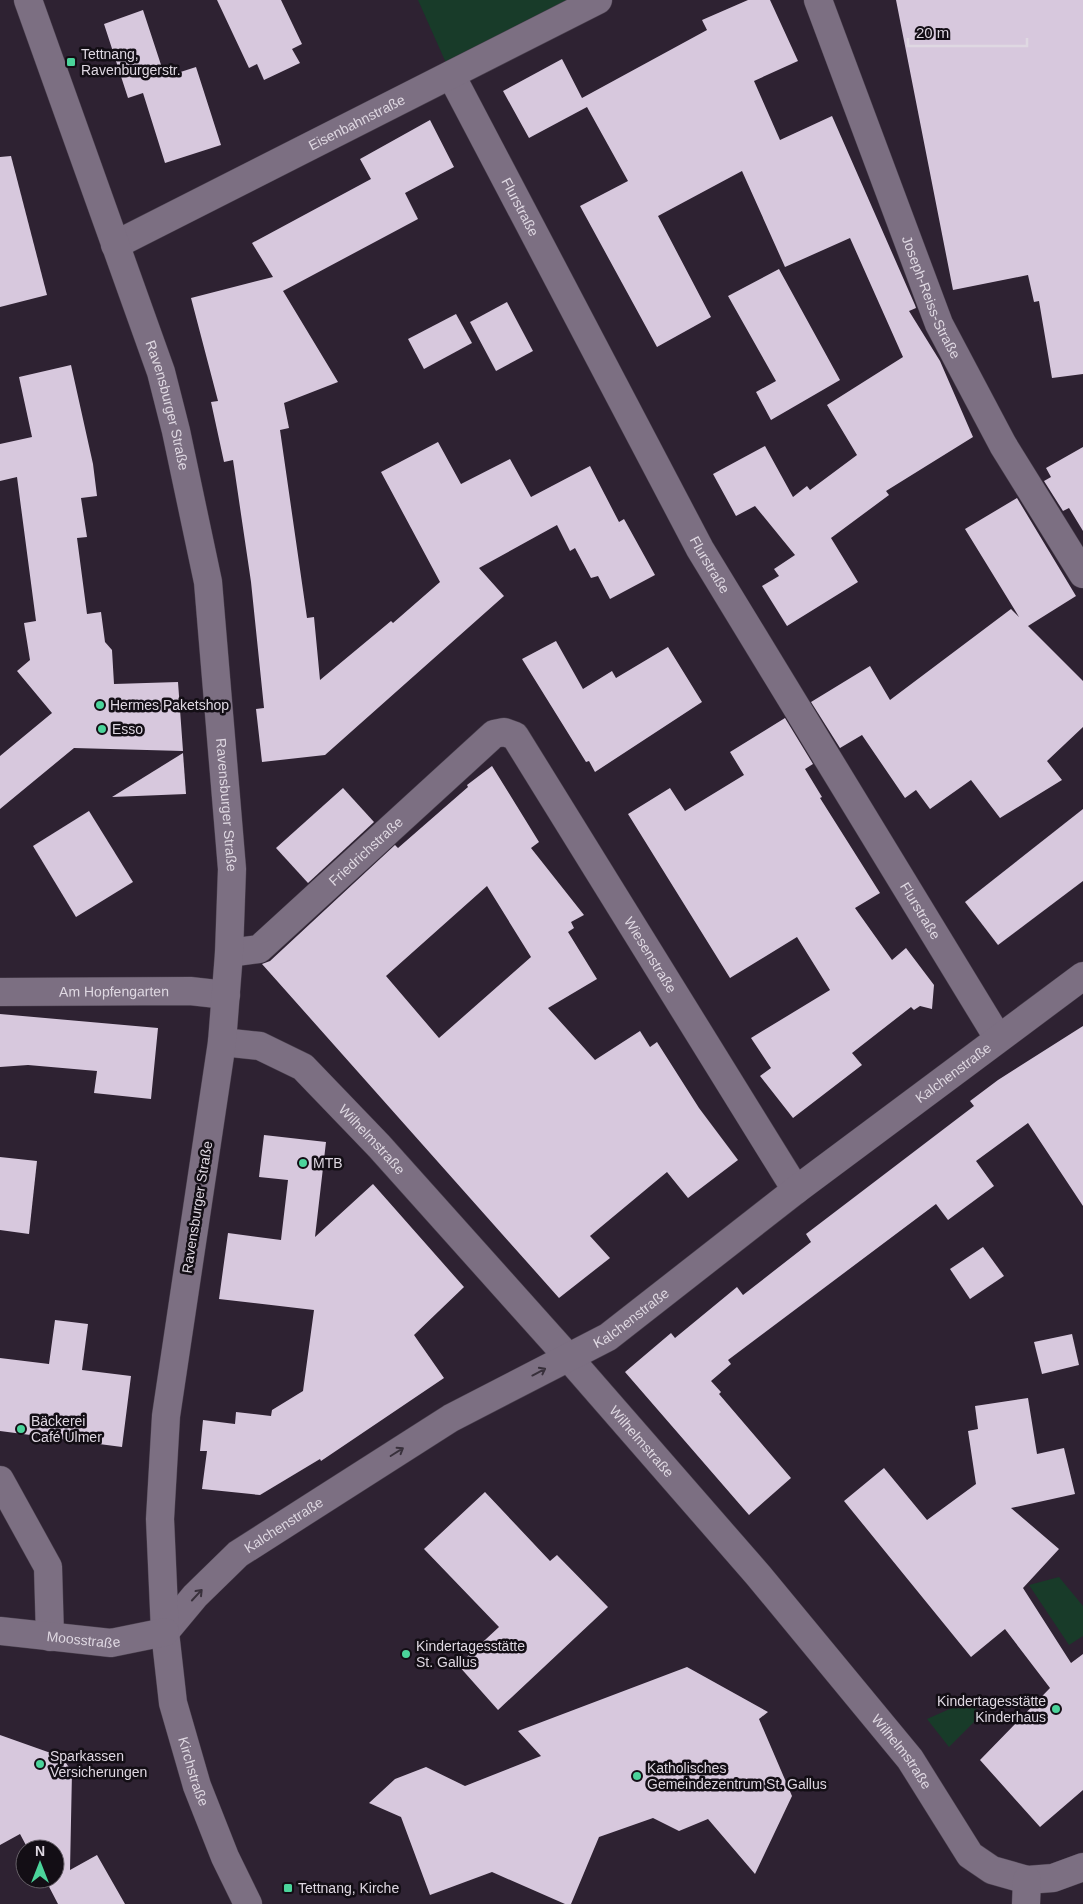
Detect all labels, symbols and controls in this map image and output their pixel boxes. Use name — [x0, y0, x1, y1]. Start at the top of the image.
scale bar — [908, 15, 1027, 47]
text: 20 m — [916, 24, 949, 41]
place label: Tettnang, Ravenburgerstr. — [81, 46, 181, 78]
marker: Tettnang, Ravenburgerstr. — [65, 56, 77, 68]
street label: Eisenbahnstraße — [306, 91, 408, 154]
street label: Flurstraße — [498, 175, 542, 239]
street label: Joseph-Reiss-Straße — [899, 233, 964, 361]
street label: Ravensburger Straße — [142, 338, 192, 472]
street label: Flurstraße — [687, 533, 733, 596]
place label: Hermes Paketshop — [110, 697, 229, 713]
marker: Hermes Paketshop — [94, 699, 106, 711]
place label: Esso — [112, 721, 143, 737]
marker: Esso — [96, 723, 108, 735]
street label: Ravensburger Straße — [213, 737, 240, 873]
street label: Friedrichstraße — [326, 813, 406, 889]
street label: Flurstraße — [897, 879, 944, 942]
street label: Wiesenstraße — [621, 914, 680, 996]
street label: Am Hopfengarten — [59, 983, 169, 1000]
street label: Kalchenstraße — [912, 1039, 994, 1106]
street label: Wilhelmstraße — [335, 1101, 409, 1178]
street label: Ravensburger Straße — [179, 1139, 215, 1274]
place label: MTB — [313, 1155, 343, 1171]
marker: MTB — [297, 1157, 309, 1169]
street label: Kalchenstraße — [591, 1284, 672, 1351]
one-way arrow — [531, 1367, 546, 1377]
street label: Wilhelmstraße — [606, 1402, 677, 1481]
place label: Bäckerei Café Ulmer — [31, 1413, 102, 1445]
marker: Bäckerei Café Ulmer — [15, 1423, 27, 1435]
one-way arrow — [390, 1447, 404, 1457]
street label: Kalchenstraße — [241, 1494, 326, 1556]
one-way arrow — [191, 1589, 203, 1602]
street label: Moosstraße — [46, 1628, 122, 1651]
place label: Kindertagesstätte St. Gallus — [416, 1638, 525, 1670]
marker: Kindertagesstätte St. Gallus — [400, 1648, 412, 1660]
place label: Kindertagesstätte Kinderhaus — [937, 1693, 1046, 1725]
marker: Kindertagesstätte Kinderhaus — [1050, 1703, 1062, 1715]
street label: Wilhelmstraße — [868, 1711, 935, 1792]
street label: Kirchstraße — [175, 1735, 212, 1809]
place label: Sparkassen Versicherungen — [50, 1748, 147, 1780]
marker: Sparkassen Versicherungen — [34, 1758, 46, 1770]
place label: Katholisches Gemeindezentrum St. Gallus — [647, 1760, 827, 1792]
marker: Katholisches Gemeindezentrum St. Gallus — [631, 1770, 643, 1782]
north arrow — [15, 1839, 65, 1889]
text: N — [35, 1843, 45, 1859]
place label: Tettnang, Kirche — [298, 1880, 399, 1896]
marker: Tettnang, Kirche — [282, 1882, 294, 1894]

